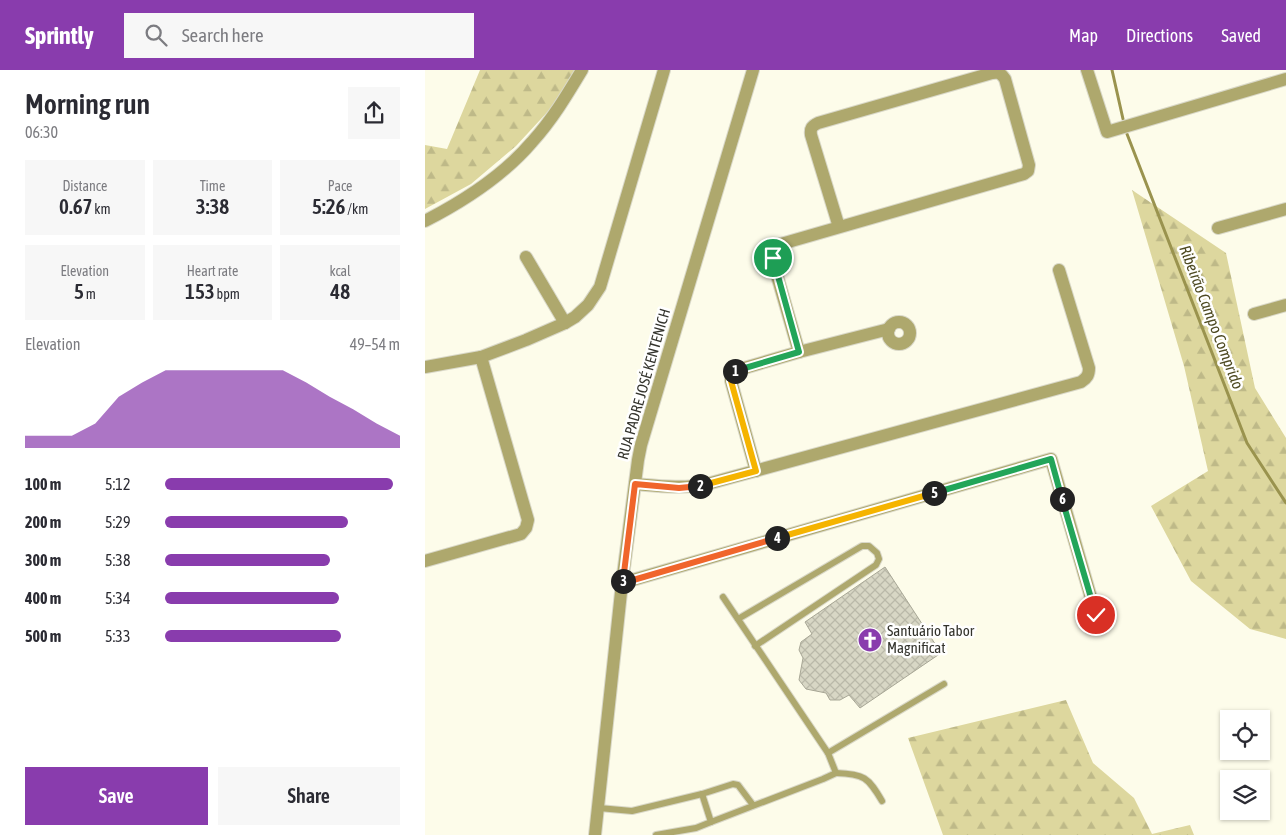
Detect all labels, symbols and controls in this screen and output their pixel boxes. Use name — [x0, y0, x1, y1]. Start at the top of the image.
search box — [124, 13, 474, 58]
icon: search — [142, 21, 170, 49]
text: Sprintly — [25, 22, 94, 49]
text: Search here — [182, 24, 264, 46]
text: Map — [1069, 25, 1098, 46]
text: Directions — [1126, 25, 1193, 46]
text: Saved — [1221, 25, 1261, 46]
button: share — [348, 87, 400, 139]
text: Morning run — [25, 88, 150, 120]
text: 06:30 — [25, 123, 58, 141]
text: Distance — [62, 178, 107, 194]
text: Time — [200, 178, 225, 194]
text: Pace — [328, 178, 352, 194]
text: 0.67 — [59, 194, 92, 218]
text: 3:38 — [196, 194, 229, 218]
text: 5:26 — [312, 194, 345, 218]
text: km — [92, 201, 111, 217]
text: /km — [345, 201, 368, 217]
pin — [752, 237, 794, 279]
water label: Ribeirão Campo Comprido — [1175, 243, 1248, 392]
icon: arrive — [759, 244, 787, 272]
text: Elevation — [61, 263, 109, 279]
text: Heart rate — [187, 263, 238, 279]
text: kcal — [330, 263, 351, 279]
text: 5 — [74, 279, 84, 303]
text: 153 — [185, 279, 215, 303]
text: 48 — [330, 279, 350, 303]
text: m — [84, 286, 96, 302]
text: bpm — [215, 286, 240, 302]
street label: RUA PADRE JOSÉ KENTENICH — [614, 306, 673, 461]
text: Elevation — [25, 335, 80, 353]
text: 49–54 m — [350, 335, 400, 353]
pin: 1 — [723, 358, 747, 384]
text: 1 — [732, 363, 739, 379]
pin: 2 — [687, 474, 713, 498]
text: 100 m — [25, 475, 61, 493]
text: 5:12 — [105, 475, 130, 493]
text: 2 — [697, 478, 704, 494]
pin: 5 — [921, 480, 947, 506]
text: 5 — [931, 485, 938, 501]
pin: 6 — [1049, 486, 1075, 512]
text: 6 — [1059, 491, 1066, 507]
text: 200 m — [25, 513, 61, 531]
text: 5:29 — [105, 513, 130, 531]
pin: 4 — [765, 526, 789, 550]
text: 4 — [774, 530, 781, 546]
text: 300 m — [25, 551, 61, 569]
text: 5:38 — [105, 551, 130, 569]
pin: 3 — [611, 568, 635, 594]
text: 3 — [620, 573, 627, 589]
text: 400 m — [25, 589, 61, 607]
text: 5:34 — [105, 589, 130, 607]
pin — [1075, 594, 1117, 636]
icon: check — [1082, 601, 1110, 629]
place label: Santuário Tabor Magnificat — [887, 622, 975, 656]
text: 500 m — [25, 627, 61, 645]
text: 5:33 — [105, 627, 130, 645]
church icon: Santuário Tabor Magnificat — [857, 627, 883, 653]
map controls — [1220, 710, 1270, 820]
button: locate — [1220, 710, 1270, 760]
button: Save — [25, 767, 208, 825]
button: Share — [218, 767, 400, 825]
button: layers — [1220, 770, 1270, 820]

